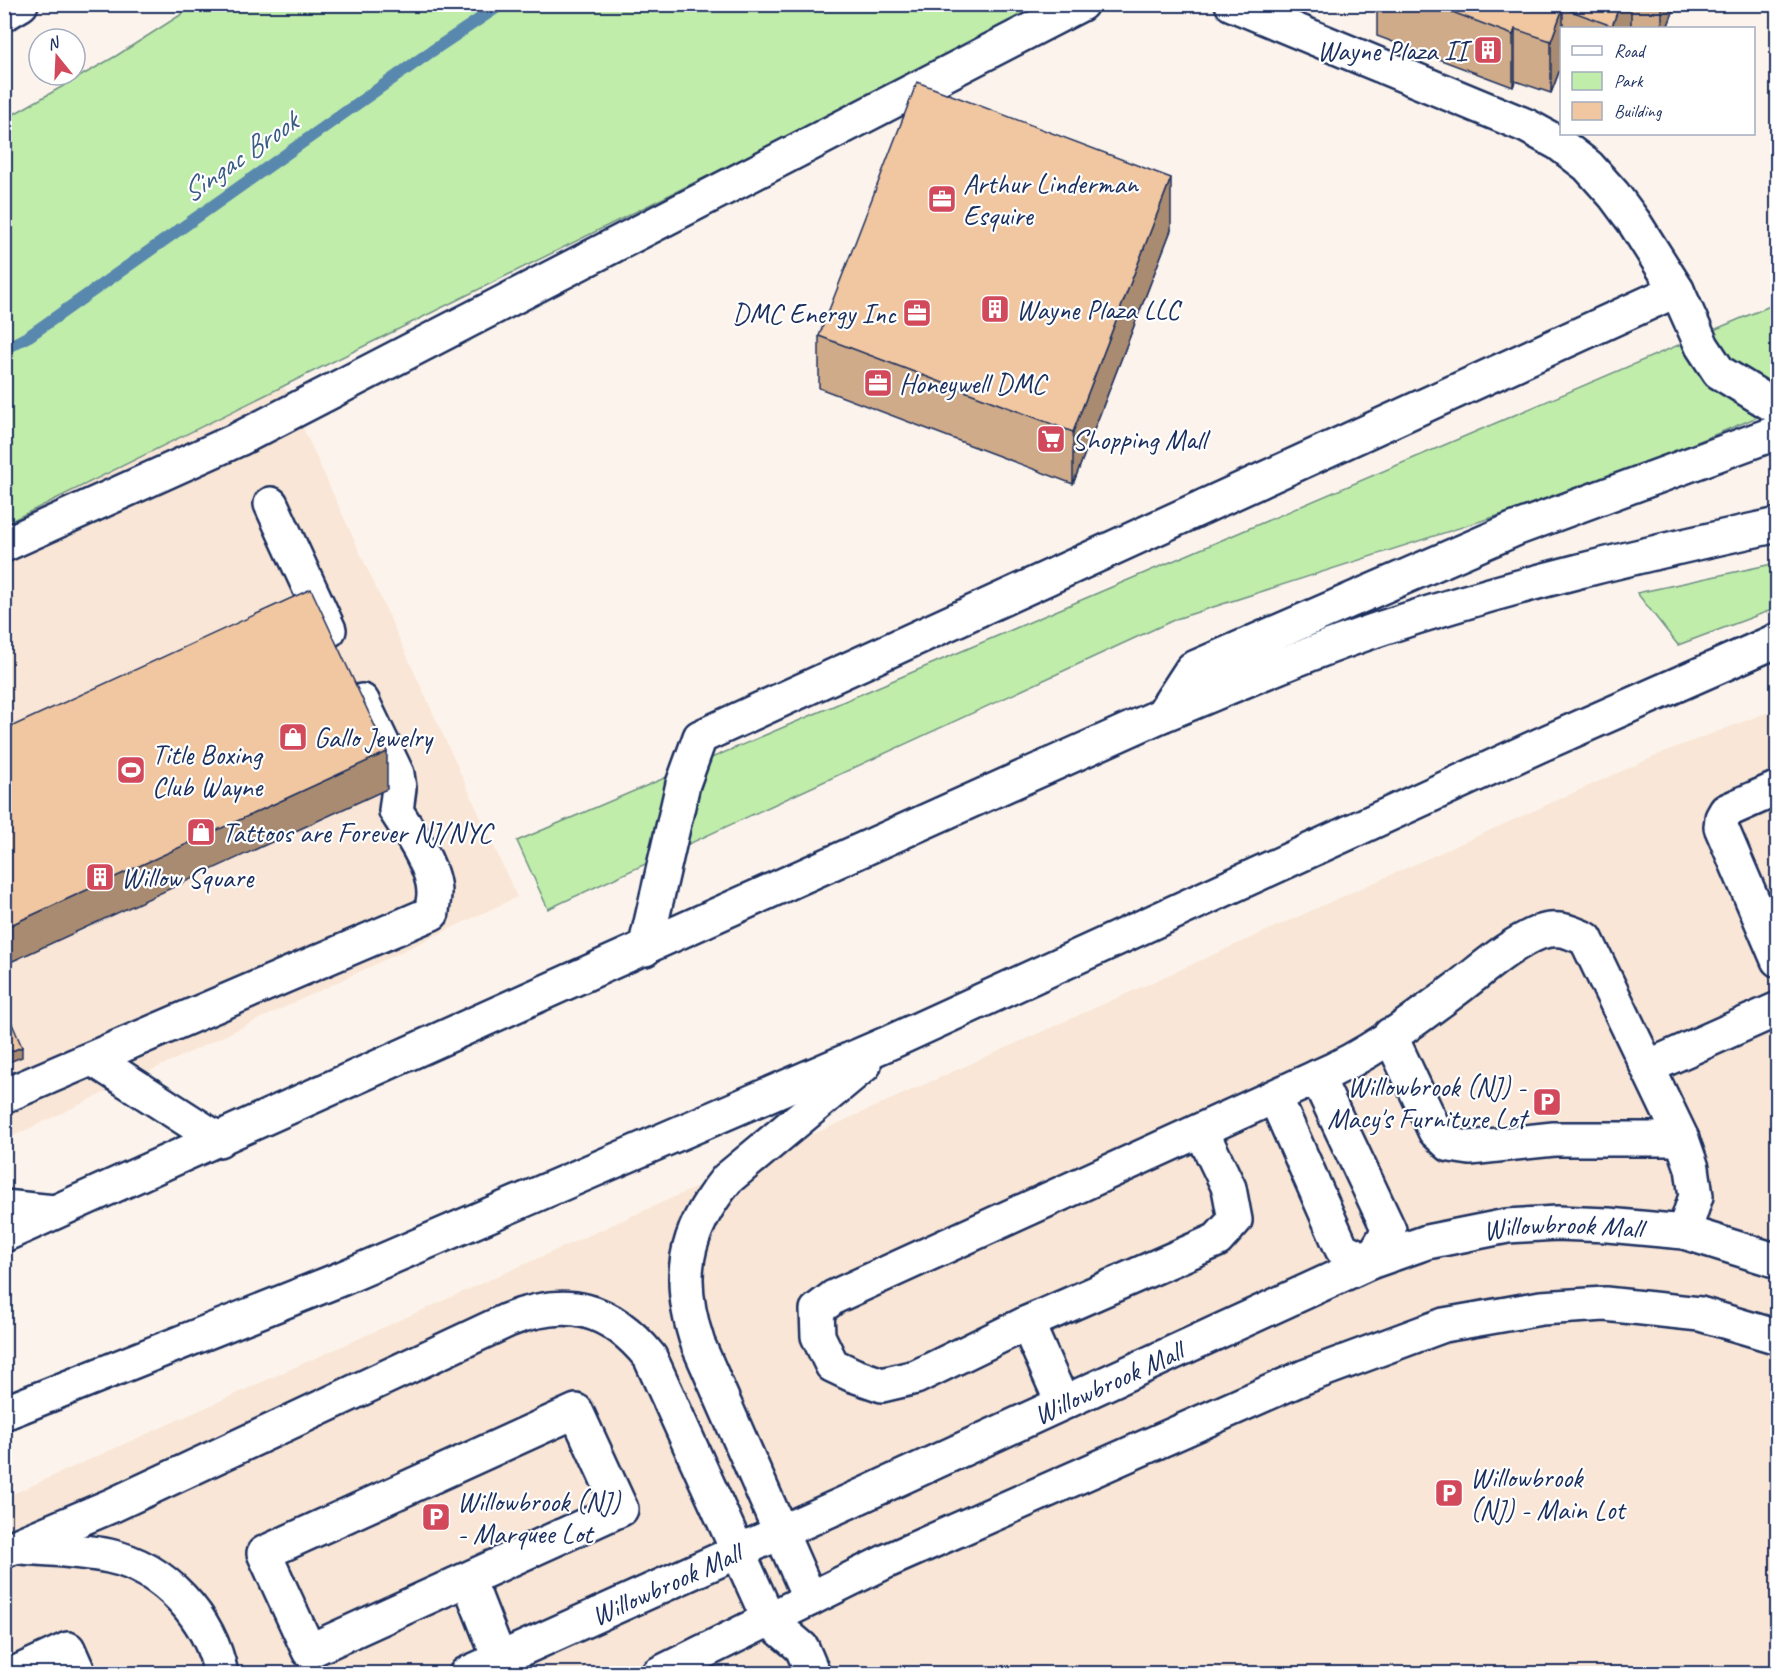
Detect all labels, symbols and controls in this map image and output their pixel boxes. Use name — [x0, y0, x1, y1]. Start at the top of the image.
north arrow — [27, 27, 87, 87]
legend — [1560, 27, 1755, 135]
text: N — [45, 32, 63, 55]
place label: Wayne Plaza II — [1317, 33, 1473, 68]
building icon: Wayne Plaza II — [1472, 34, 1504, 66]
text: Road — [1614, 40, 1647, 62]
text: Park — [1614, 70, 1644, 92]
water label: Singac Brook — [173, 100, 309, 211]
text: Building — [1614, 100, 1663, 122]
place label: Arthur Linderman Esquire — [963, 166, 1139, 233]
office icon: Arthur Linderman Esquire — [926, 183, 958, 215]
place label: Wayne Plaza LLC — [1016, 292, 1183, 327]
building icon: Wayne Plaza LLC — [979, 293, 1011, 325]
place label: DMC Energy Inc — [732, 296, 898, 331]
office icon: DMC Energy Inc — [901, 297, 933, 329]
place label: Honeywell DMC — [899, 366, 1049, 401]
office icon: Honeywell DMC — [862, 367, 894, 399]
place label: Shopping Mall — [1072, 422, 1211, 457]
supermarket icon: Shopping Mall — [1035, 423, 1067, 455]
place label: Gallo Jewelry — [314, 720, 434, 755]
shop icon: Gallo Jewelry — [277, 721, 309, 753]
place label: Title Boxing Club Wayne — [152, 737, 264, 804]
sports icon: Title Boxing Club Wayne — [115, 754, 147, 786]
place label: Tattoos are Forever NJ/NYC — [222, 815, 495, 850]
shop icon: Tattoos are Forever NJ/NYC — [185, 816, 217, 848]
place label: Willow Square — [121, 860, 255, 895]
building icon: Willow Square — [84, 861, 116, 893]
place label: Willowbrook (NJ) - Macy's Furniture Lot — [1327, 1069, 1530, 1136]
parking icon: Willowbrook (NJ) - Macy's Furniture Lot — [1531, 1086, 1563, 1118]
street label: Willowbrook Mall — [1480, 1205, 1649, 1248]
street label: Willowbrook Mall — [1028, 1331, 1193, 1432]
place label: Willowbrook (NJ) - Main Lot — [1470, 1460, 1627, 1527]
parking icon: Willowbrook (NJ) - Main Lot — [1433, 1477, 1465, 1509]
place label: Willowbrook (NJ) - Marquee Lot — [457, 1484, 622, 1551]
parking icon: Willowbrook (NJ) - Marquee Lot — [420, 1501, 452, 1533]
street label: Willowbrook Mall — [586, 1533, 751, 1633]

